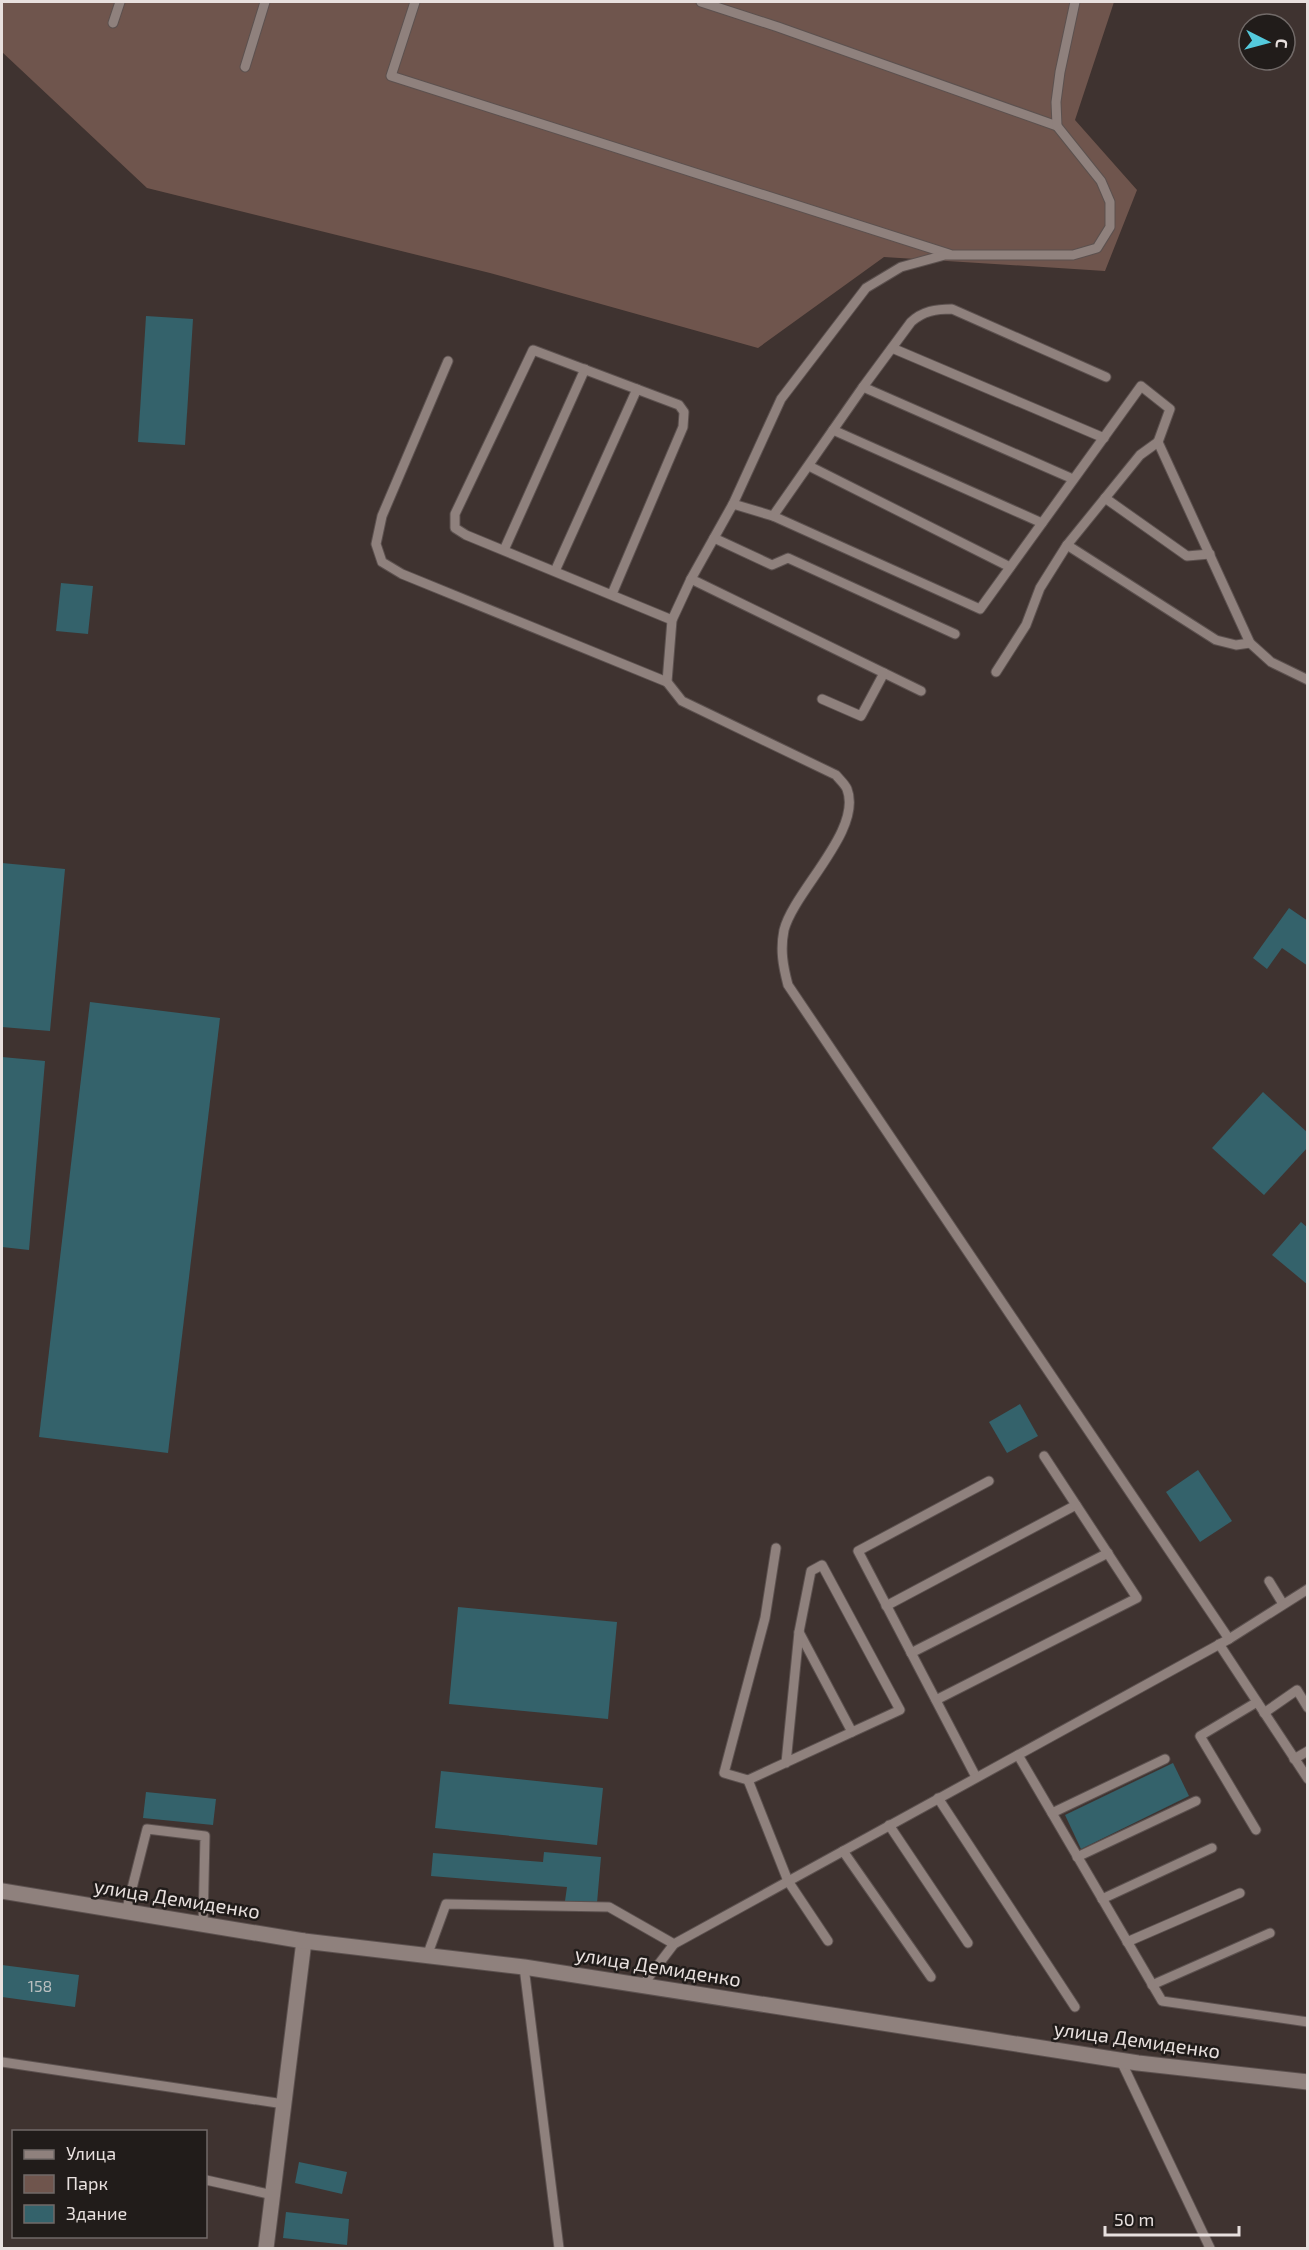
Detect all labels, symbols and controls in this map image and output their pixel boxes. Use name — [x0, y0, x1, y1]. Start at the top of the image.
north arrow — [1237, 12, 1297, 72]
text: С — [1272, 38, 1292, 49]
street label: улица Демиденко — [92, 1873, 262, 1924]
street label: улица Демиденко — [573, 1941, 743, 1992]
house number: 158 — [28, 1976, 52, 1995]
street label: улица Демиденко — [1052, 2015, 1222, 2064]
legend — [12, 2130, 207, 2238]
text: Улица — [66, 2142, 116, 2164]
text: Парк — [66, 2172, 108, 2194]
scale bar — [1105, 2199, 1238, 2237]
text: Здание — [66, 2202, 127, 2224]
text: 50 m — [1114, 2208, 1154, 2230]

